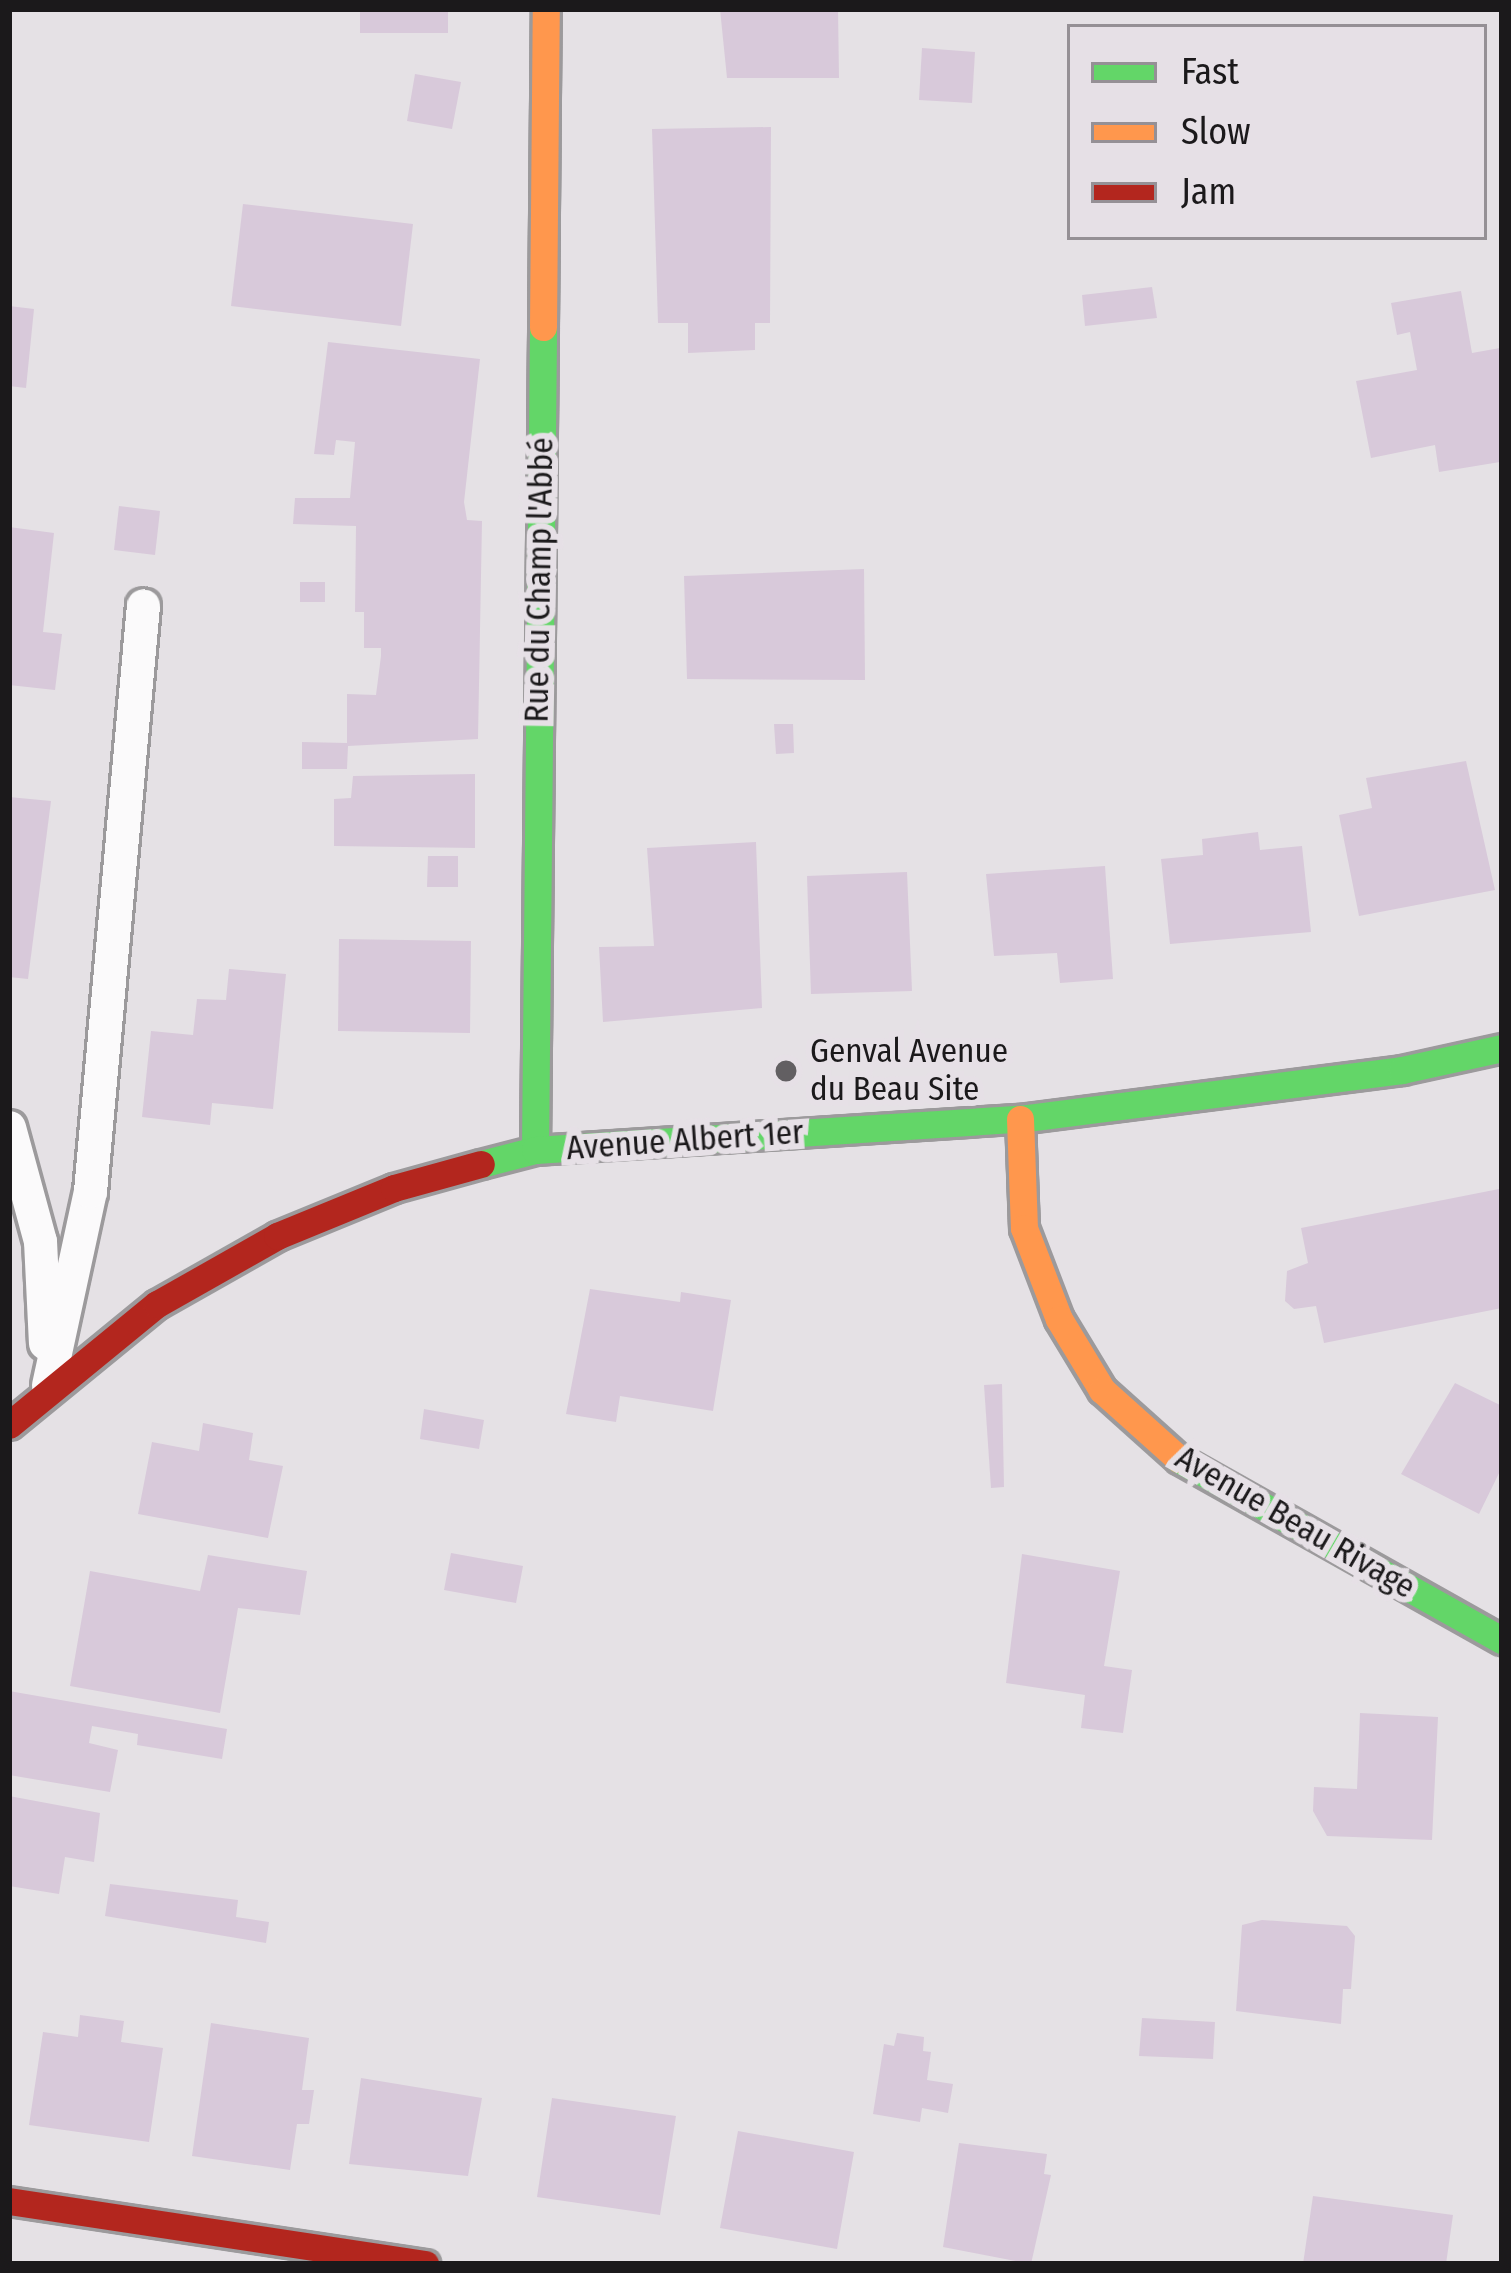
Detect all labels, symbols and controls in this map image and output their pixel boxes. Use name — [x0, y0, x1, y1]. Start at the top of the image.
legend — [1067, 24, 1487, 240]
text: Fast — [1181, 50, 1239, 94]
text: Slow — [1181, 110, 1251, 154]
text: Jam — [1181, 170, 1236, 214]
street label: Rue du Champ l'Abbé — [518, 437, 562, 723]
place label: Genval Avenue du Beau Site — [810, 1032, 1008, 1110]
marker: Genval Avenue du Beau Site — [773, 1058, 799, 1084]
street label: Avenue Albert 1er — [565, 1113, 805, 1169]
street label: Avenue Beau Rivage — [1168, 1438, 1422, 1608]

